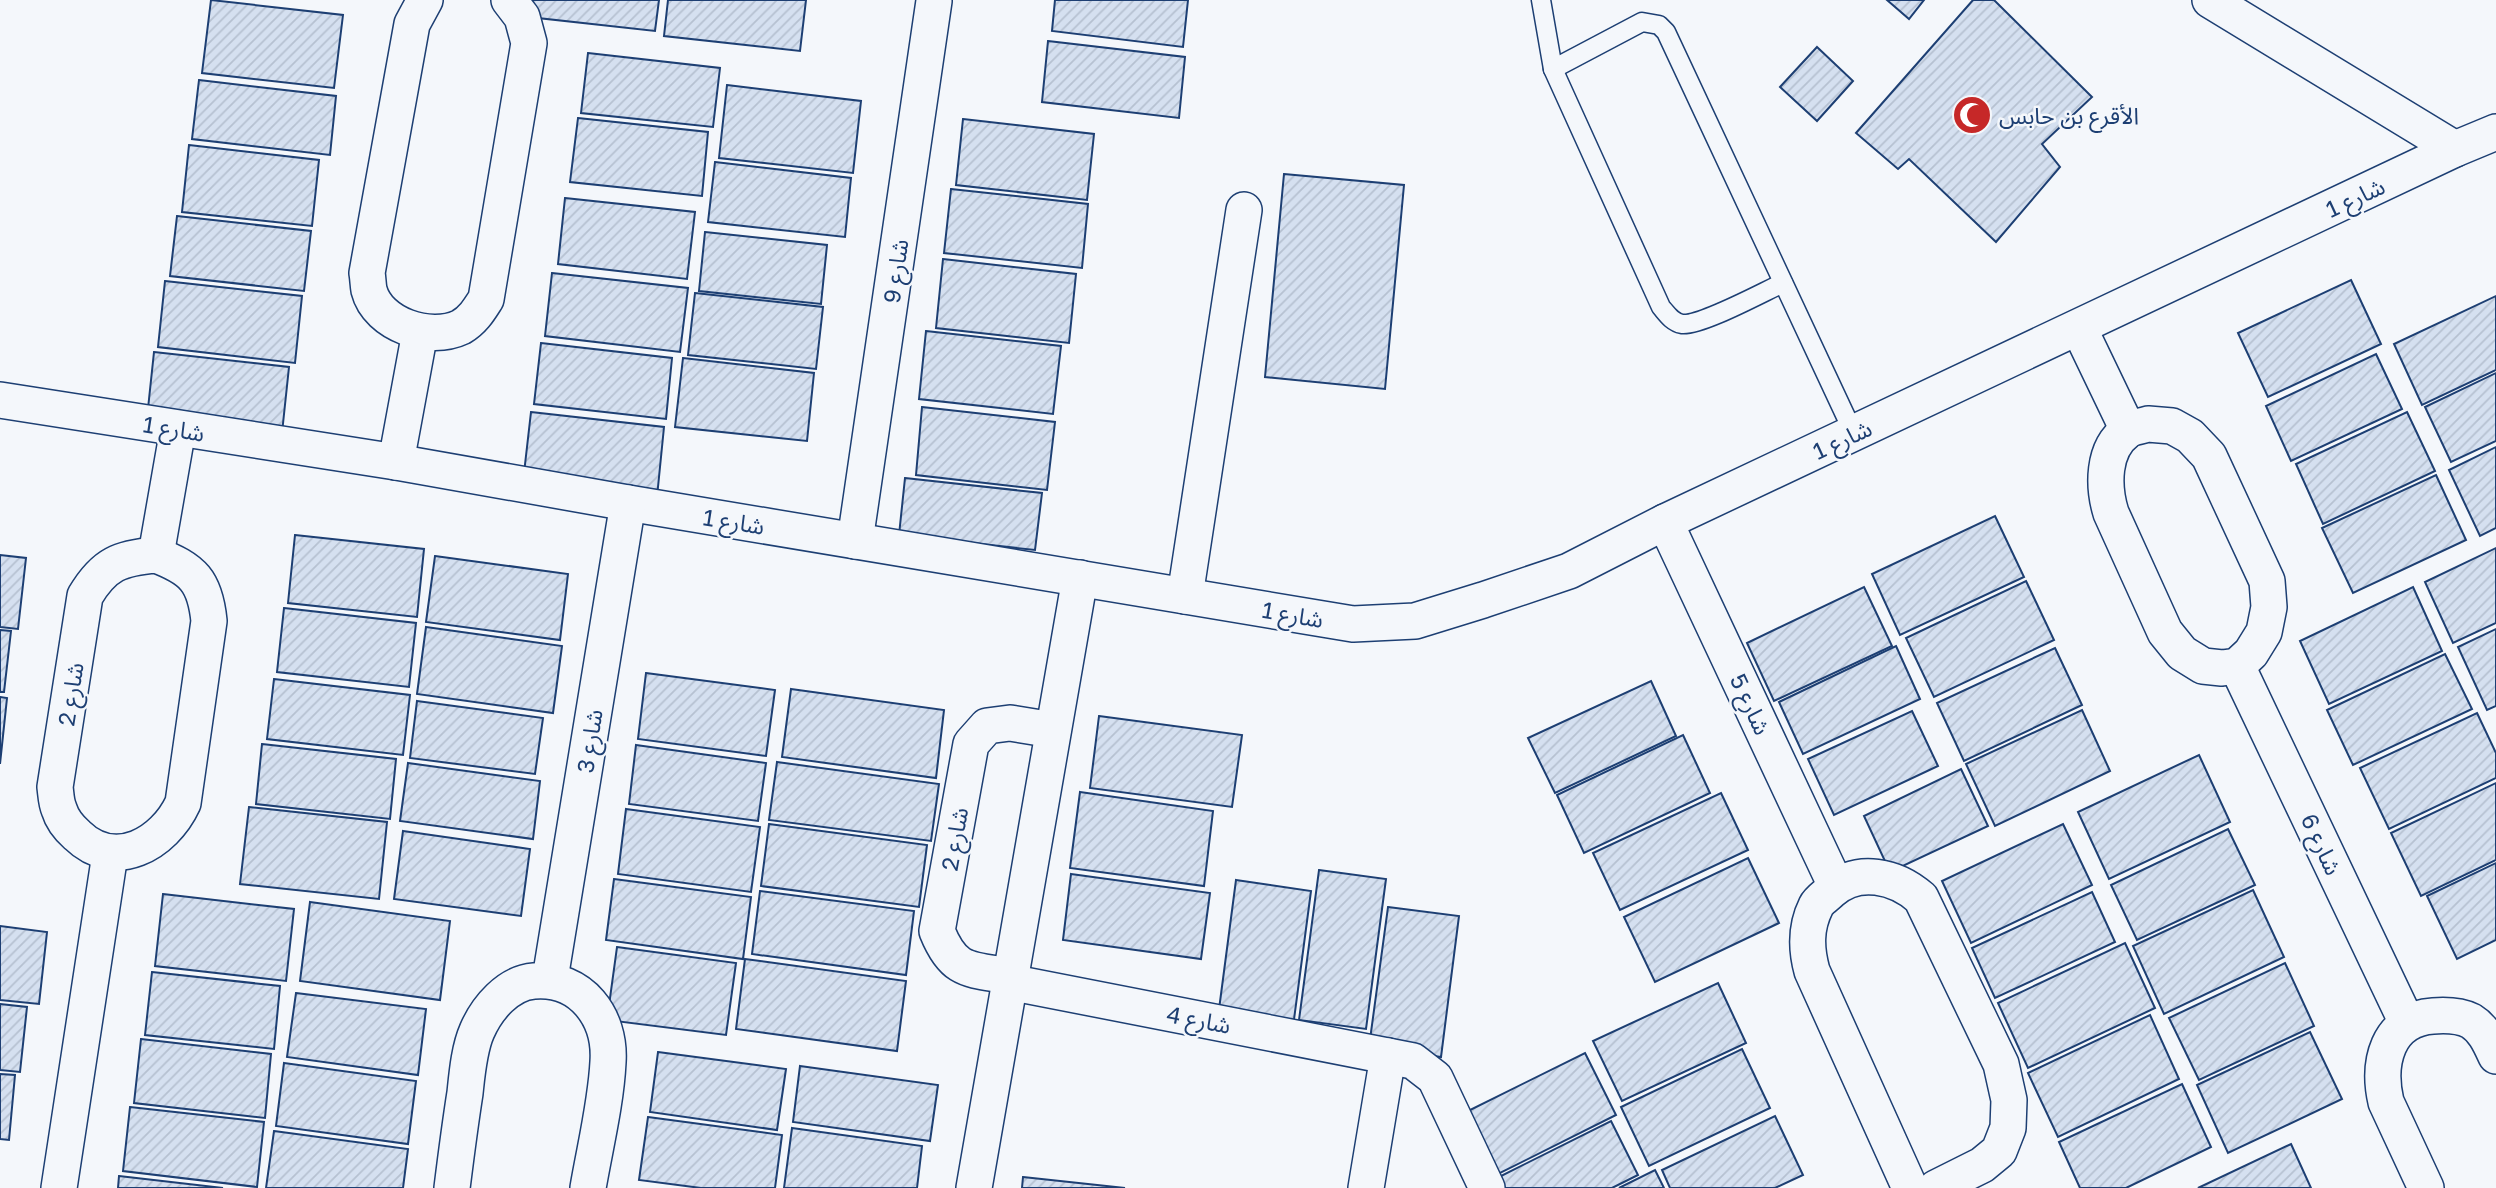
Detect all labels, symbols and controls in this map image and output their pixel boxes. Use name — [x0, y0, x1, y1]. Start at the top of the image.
mosque icon: الأقرع بن حابس — [1951, 94, 1993, 136]
place label: الأقرع بن حابس — [1999, 101, 2139, 133]
street label: شارع 1 — [2321, 171, 2391, 226]
street label: شارع 9 — [877, 237, 917, 305]
street label: شارع 1 — [141, 409, 207, 451]
street label: شارع 1 — [1808, 413, 1878, 468]
street label: شارع 1 — [701, 502, 767, 544]
street label: شارع 1 — [1259, 595, 1326, 637]
street label: شارع 2 — [51, 660, 93, 728]
street label: شارع 5 — [1721, 669, 1777, 741]
street label: شارع 3 — [570, 707, 612, 775]
street label: شارع 2 — [935, 805, 977, 874]
street label: شارع 6 — [2292, 809, 2348, 881]
street label: شارع 4 — [1164, 999, 1233, 1043]

